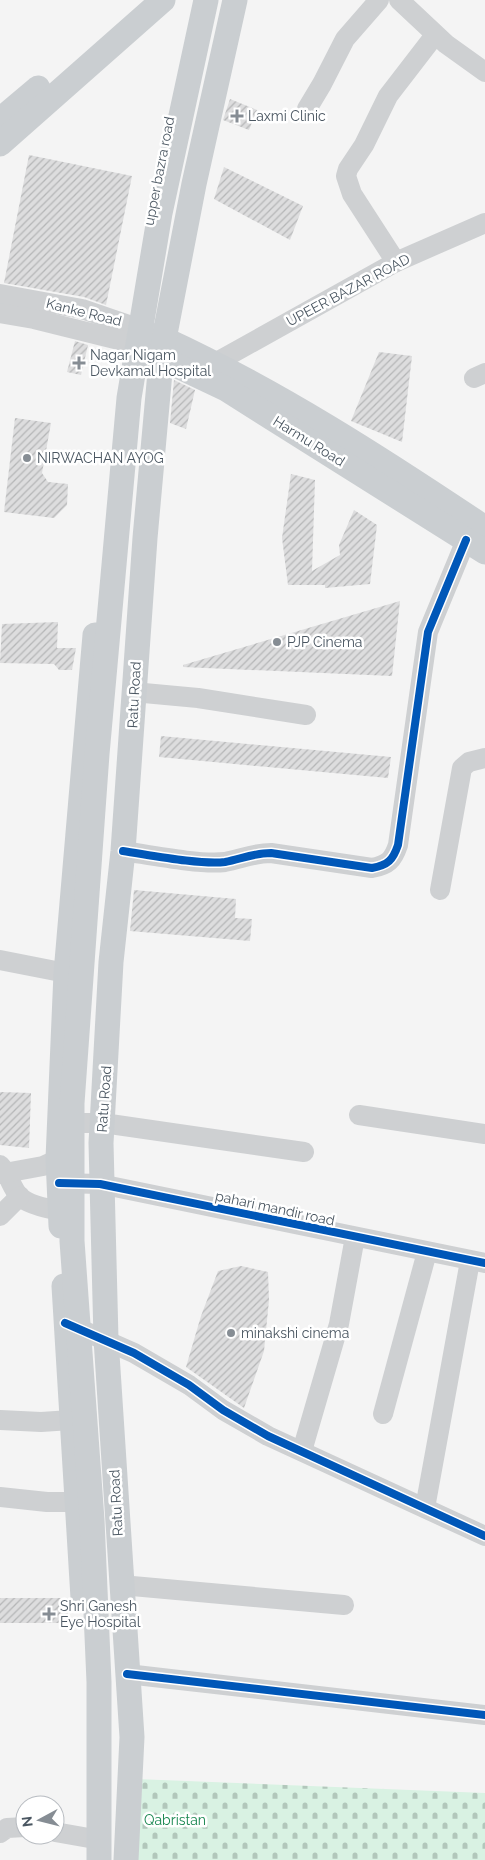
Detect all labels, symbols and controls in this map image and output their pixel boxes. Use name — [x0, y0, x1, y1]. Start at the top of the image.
place label: Laxmi Clinic — [248, 108, 326, 124]
marker: Laxmi Clinic — [230, 109, 244, 123]
street label: upper bazra road — [141, 115, 177, 227]
street label: UPEER BAZAR ROAD — [284, 251, 412, 329]
street label: Kanke Road — [45, 295, 123, 329]
place label: Nagar Nigam Devkamal Hospital — [90, 347, 211, 379]
marker: Nagar Nigam Devkamal Hospital — [72, 356, 86, 370]
street label: Harmu Road — [270, 413, 348, 469]
place label: NIRWACHAN AYOG — [37, 450, 164, 466]
marker: NIRWACHAN AYOG — [21, 452, 33, 464]
place label: PJP Cinema — [287, 634, 362, 650]
marker: PJP Cinema — [271, 636, 283, 648]
street label: Ratu Road — [124, 661, 144, 729]
street label: Ratu Road — [94, 1065, 114, 1133]
street label: pahari mandir road — [214, 1188, 336, 1228]
place label: minakshi cinema — [241, 1325, 349, 1341]
marker: minakshi cinema — [225, 1327, 237, 1339]
street label: Ratu Road — [106, 1469, 126, 1537]
place label: Shri Ganesh Eye Hospital — [60, 1598, 141, 1630]
marker: Shri Ganesh Eye Hospital — [42, 1607, 56, 1621]
north arrow — [15, 1795, 65, 1845]
park label: Qabristan — [144, 1812, 206, 1828]
text: N — [19, 1815, 36, 1828]

